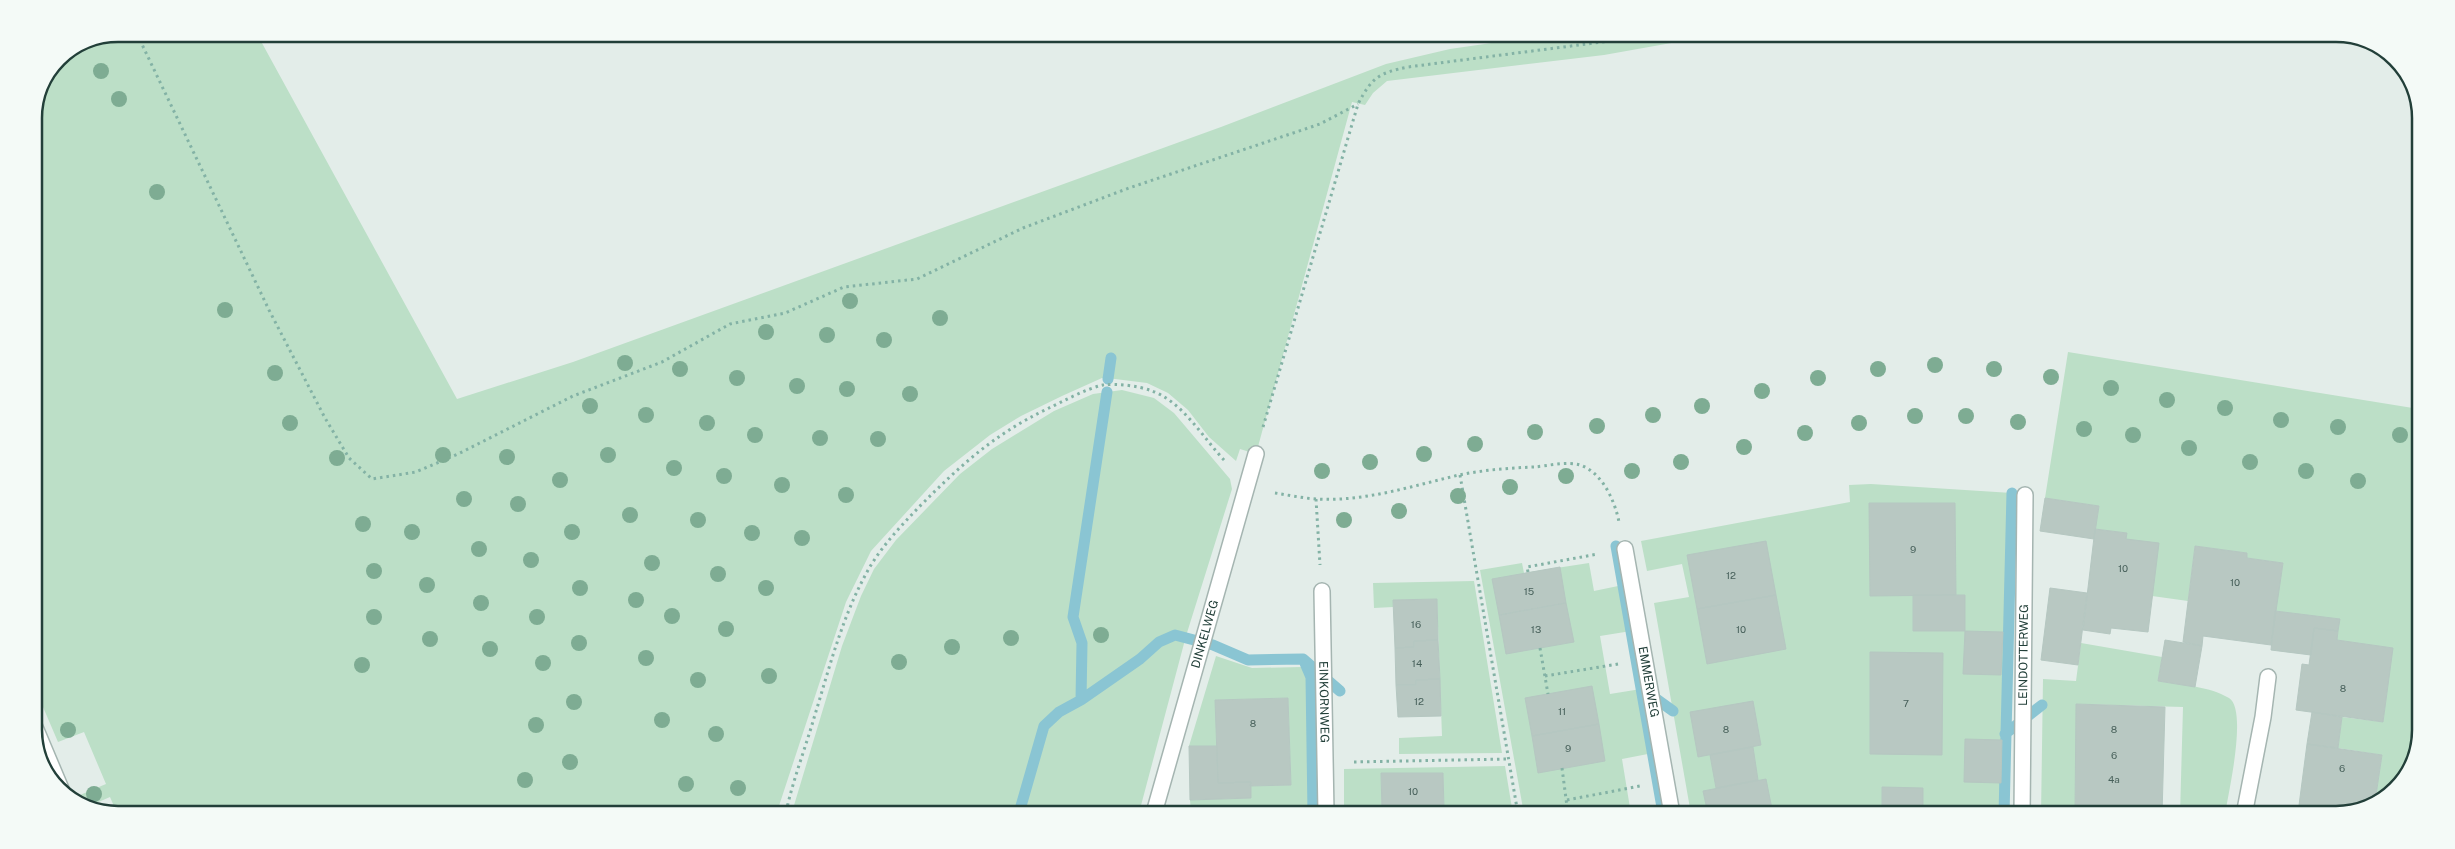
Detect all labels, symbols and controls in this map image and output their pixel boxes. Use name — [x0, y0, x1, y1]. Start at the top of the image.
house number: 9 — [1910, 543, 1916, 555]
house number: 10 — [2118, 562, 2128, 574]
house number: 12 — [1726, 569, 1736, 581]
house number: 10 — [2230, 576, 2240, 588]
house number: 15 — [1524, 585, 1534, 597]
street label: DINKELWEG — [1188, 598, 1221, 670]
street label: LEINDOTTERWEG — [2016, 604, 2031, 706]
house number: 16 — [1411, 618, 1421, 630]
house number: 13 — [1531, 623, 1541, 635]
house number: 10 — [1736, 623, 1746, 635]
street label: EMMERWEG — [1635, 645, 1662, 719]
house number: 14 — [1412, 657, 1422, 669]
street label: EINKORNWEG — [1316, 661, 1332, 743]
house number: 8 — [2340, 682, 2346, 694]
house number: 12 — [1414, 695, 1424, 707]
house number: 7 — [1903, 697, 1909, 709]
house number: 11 — [1558, 705, 1566, 717]
house number: 8 — [1250, 717, 1256, 729]
house number: 8 — [1723, 723, 1729, 735]
house number: 8 — [2111, 723, 2117, 735]
house number: 9 — [1565, 742, 1571, 754]
house number: 6 — [2111, 749, 2117, 761]
house number: 6 — [2339, 762, 2345, 774]
house number: 4a — [2108, 773, 2120, 785]
house number: 10 — [1408, 785, 1418, 797]

